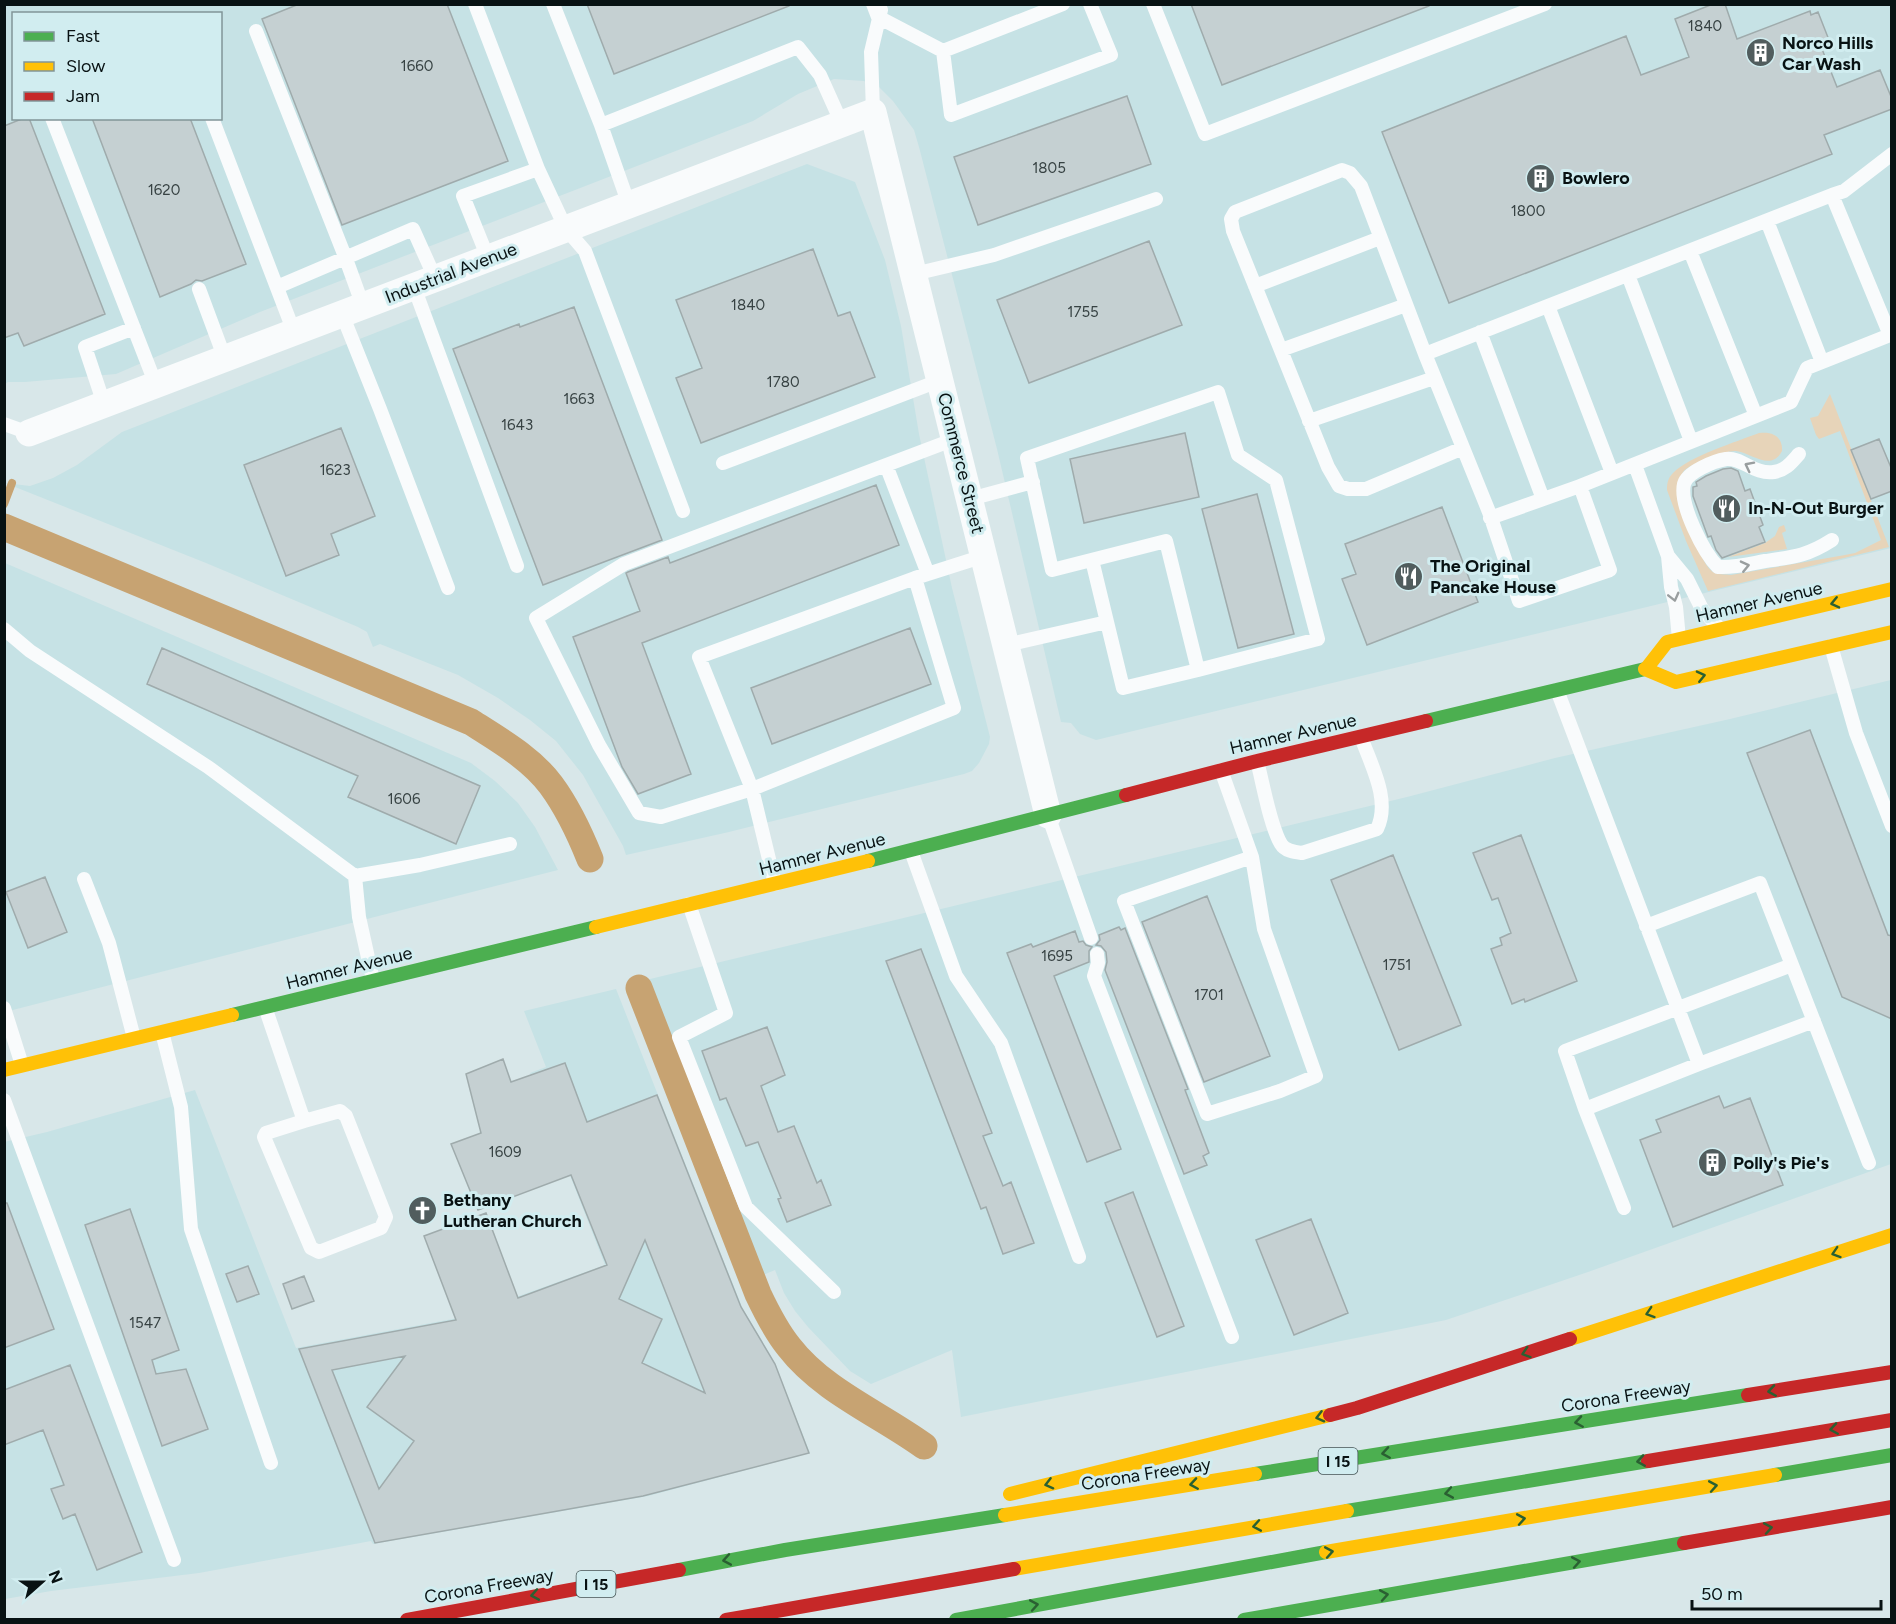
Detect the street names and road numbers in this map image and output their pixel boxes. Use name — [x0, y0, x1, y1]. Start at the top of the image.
street label: Industrial Avenue — [382, 238, 520, 308]
street label: Commerce Street — [933, 390, 989, 536]
street label: Hamner Avenue — [1694, 577, 1825, 627]
street label: Hamner Avenue — [1228, 709, 1359, 759]
street label: Hamner Avenue — [757, 828, 888, 880]
street label: Hamner Avenue — [284, 942, 415, 994]
street label: Corona Freeway — [1560, 1375, 1693, 1417]
road number: I 15 — [1318, 1448, 1358, 1474]
street label: Corona Freeway — [1080, 1453, 1213, 1495]
street label: Corona Freeway — [423, 1564, 556, 1608]
road number: I 15 — [576, 1571, 616, 1597]

